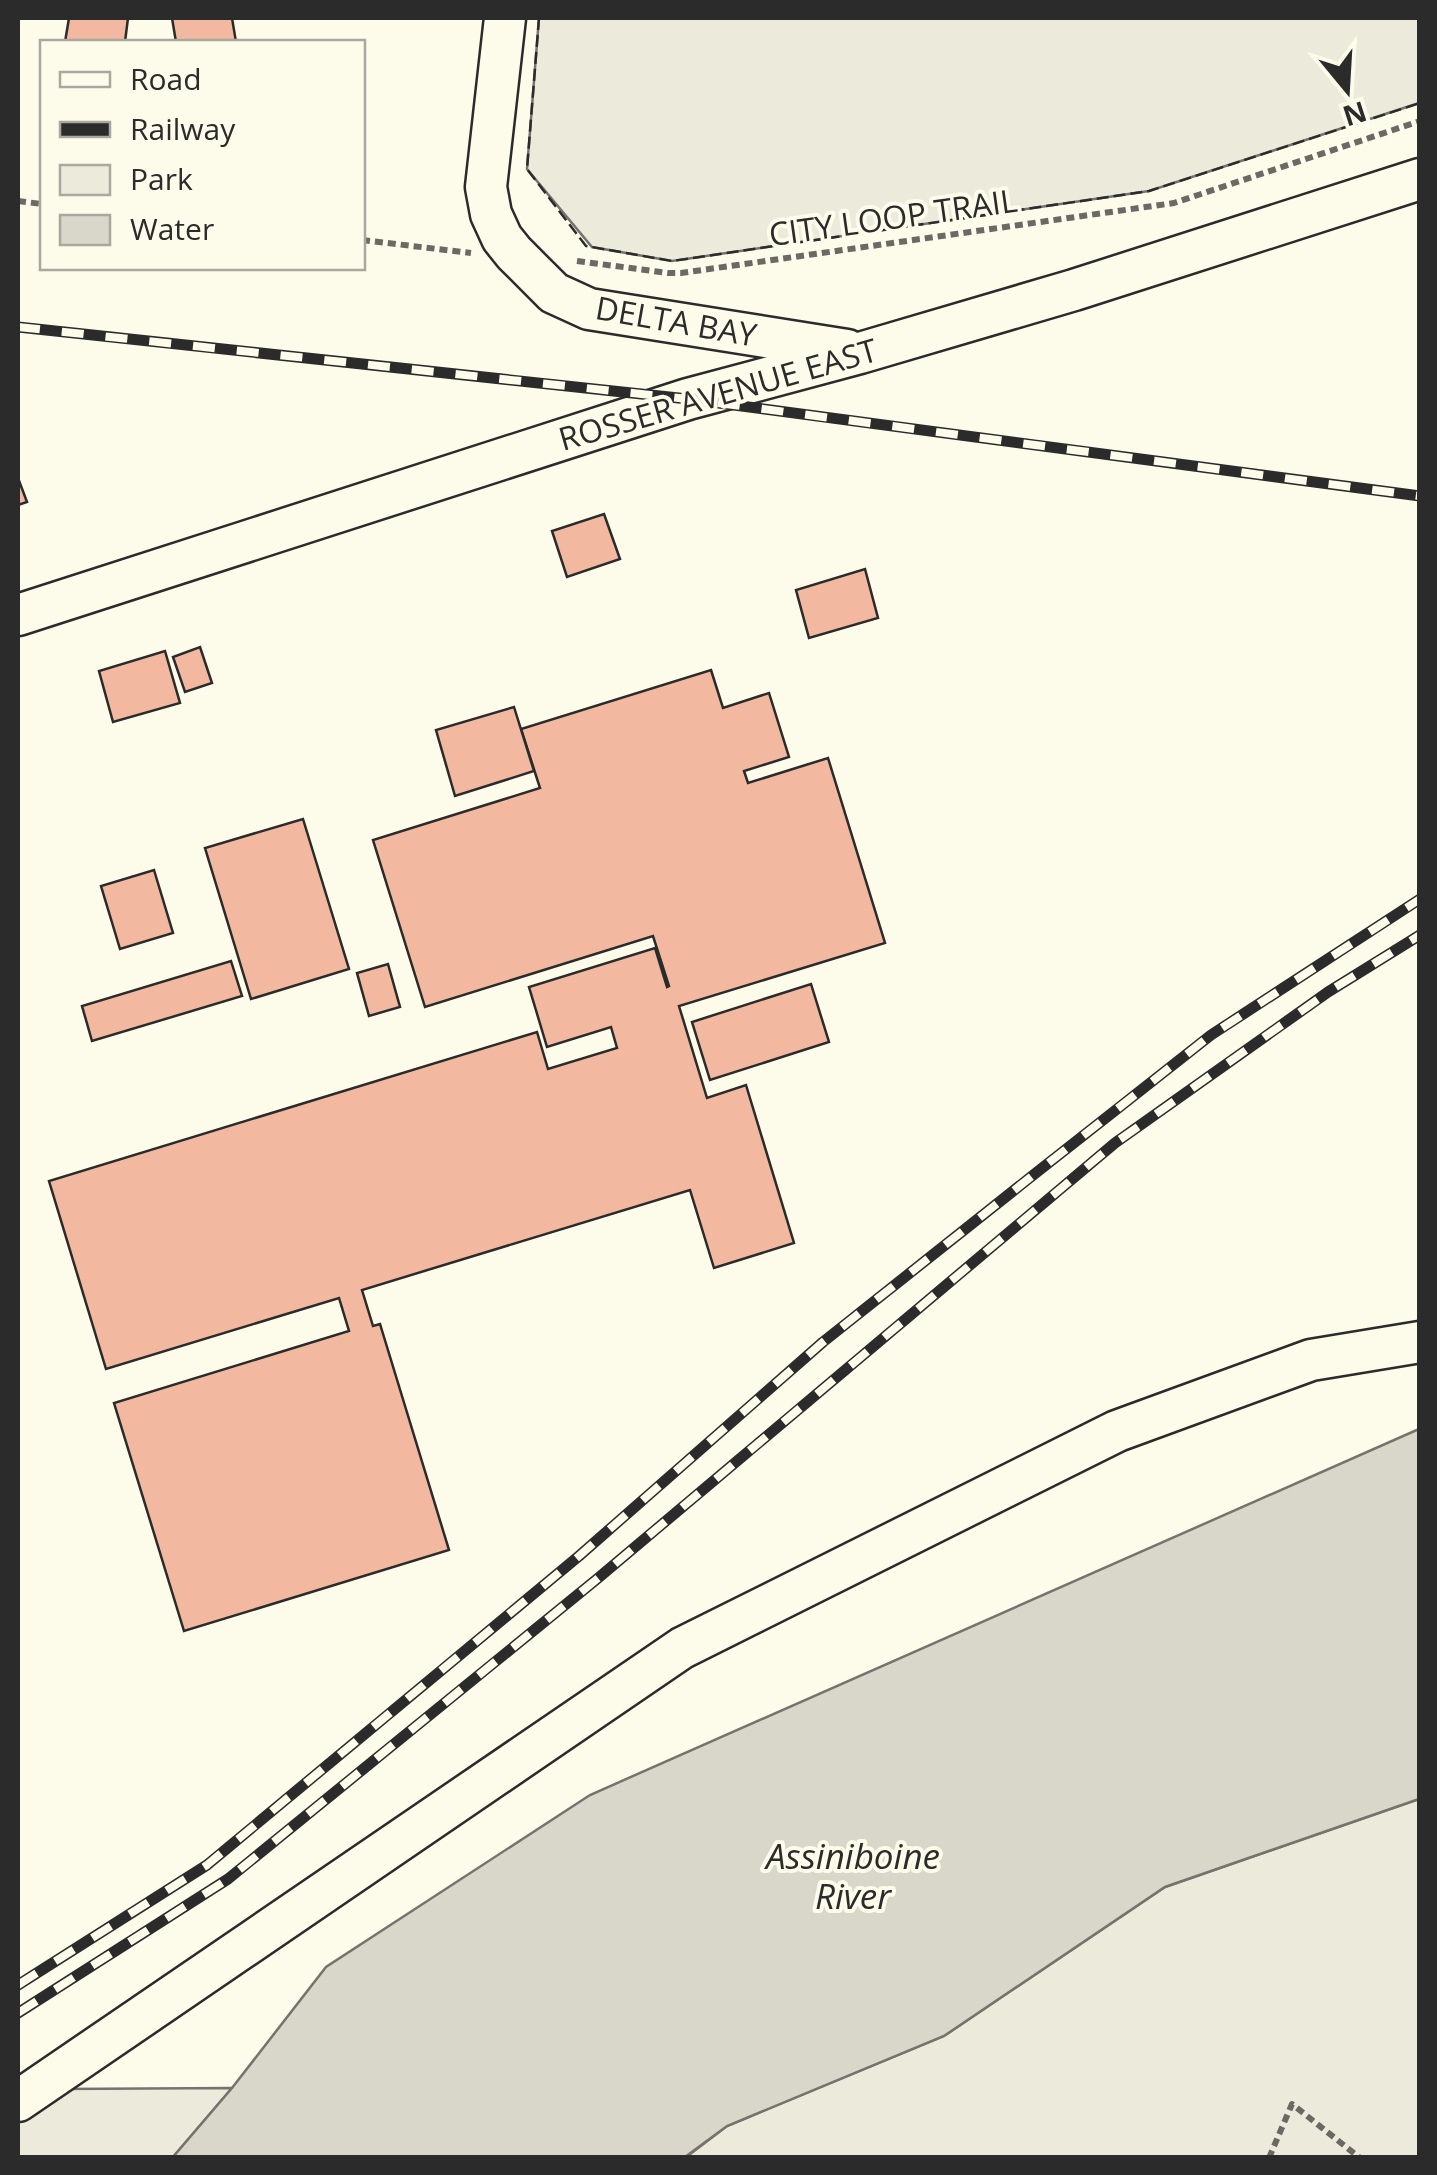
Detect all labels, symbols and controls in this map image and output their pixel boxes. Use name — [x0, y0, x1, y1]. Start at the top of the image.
legend — [40, 40, 365, 270]
north arrow — [1297, 40, 1397, 140]
text: Road — [130, 58, 202, 99]
text: N — [1338, 93, 1372, 136]
text: Railway — [130, 108, 236, 149]
text: Park — [130, 158, 193, 199]
street label: CITY LOOP TRAIL — [766, 178, 1020, 255]
text: Water — [130, 208, 214, 249]
street label: DELTA BAY — [592, 285, 760, 356]
street label: ROSSER AVENUE EAST — [553, 327, 882, 460]
water label: Assiniboine River — [764, 1832, 940, 1919]

